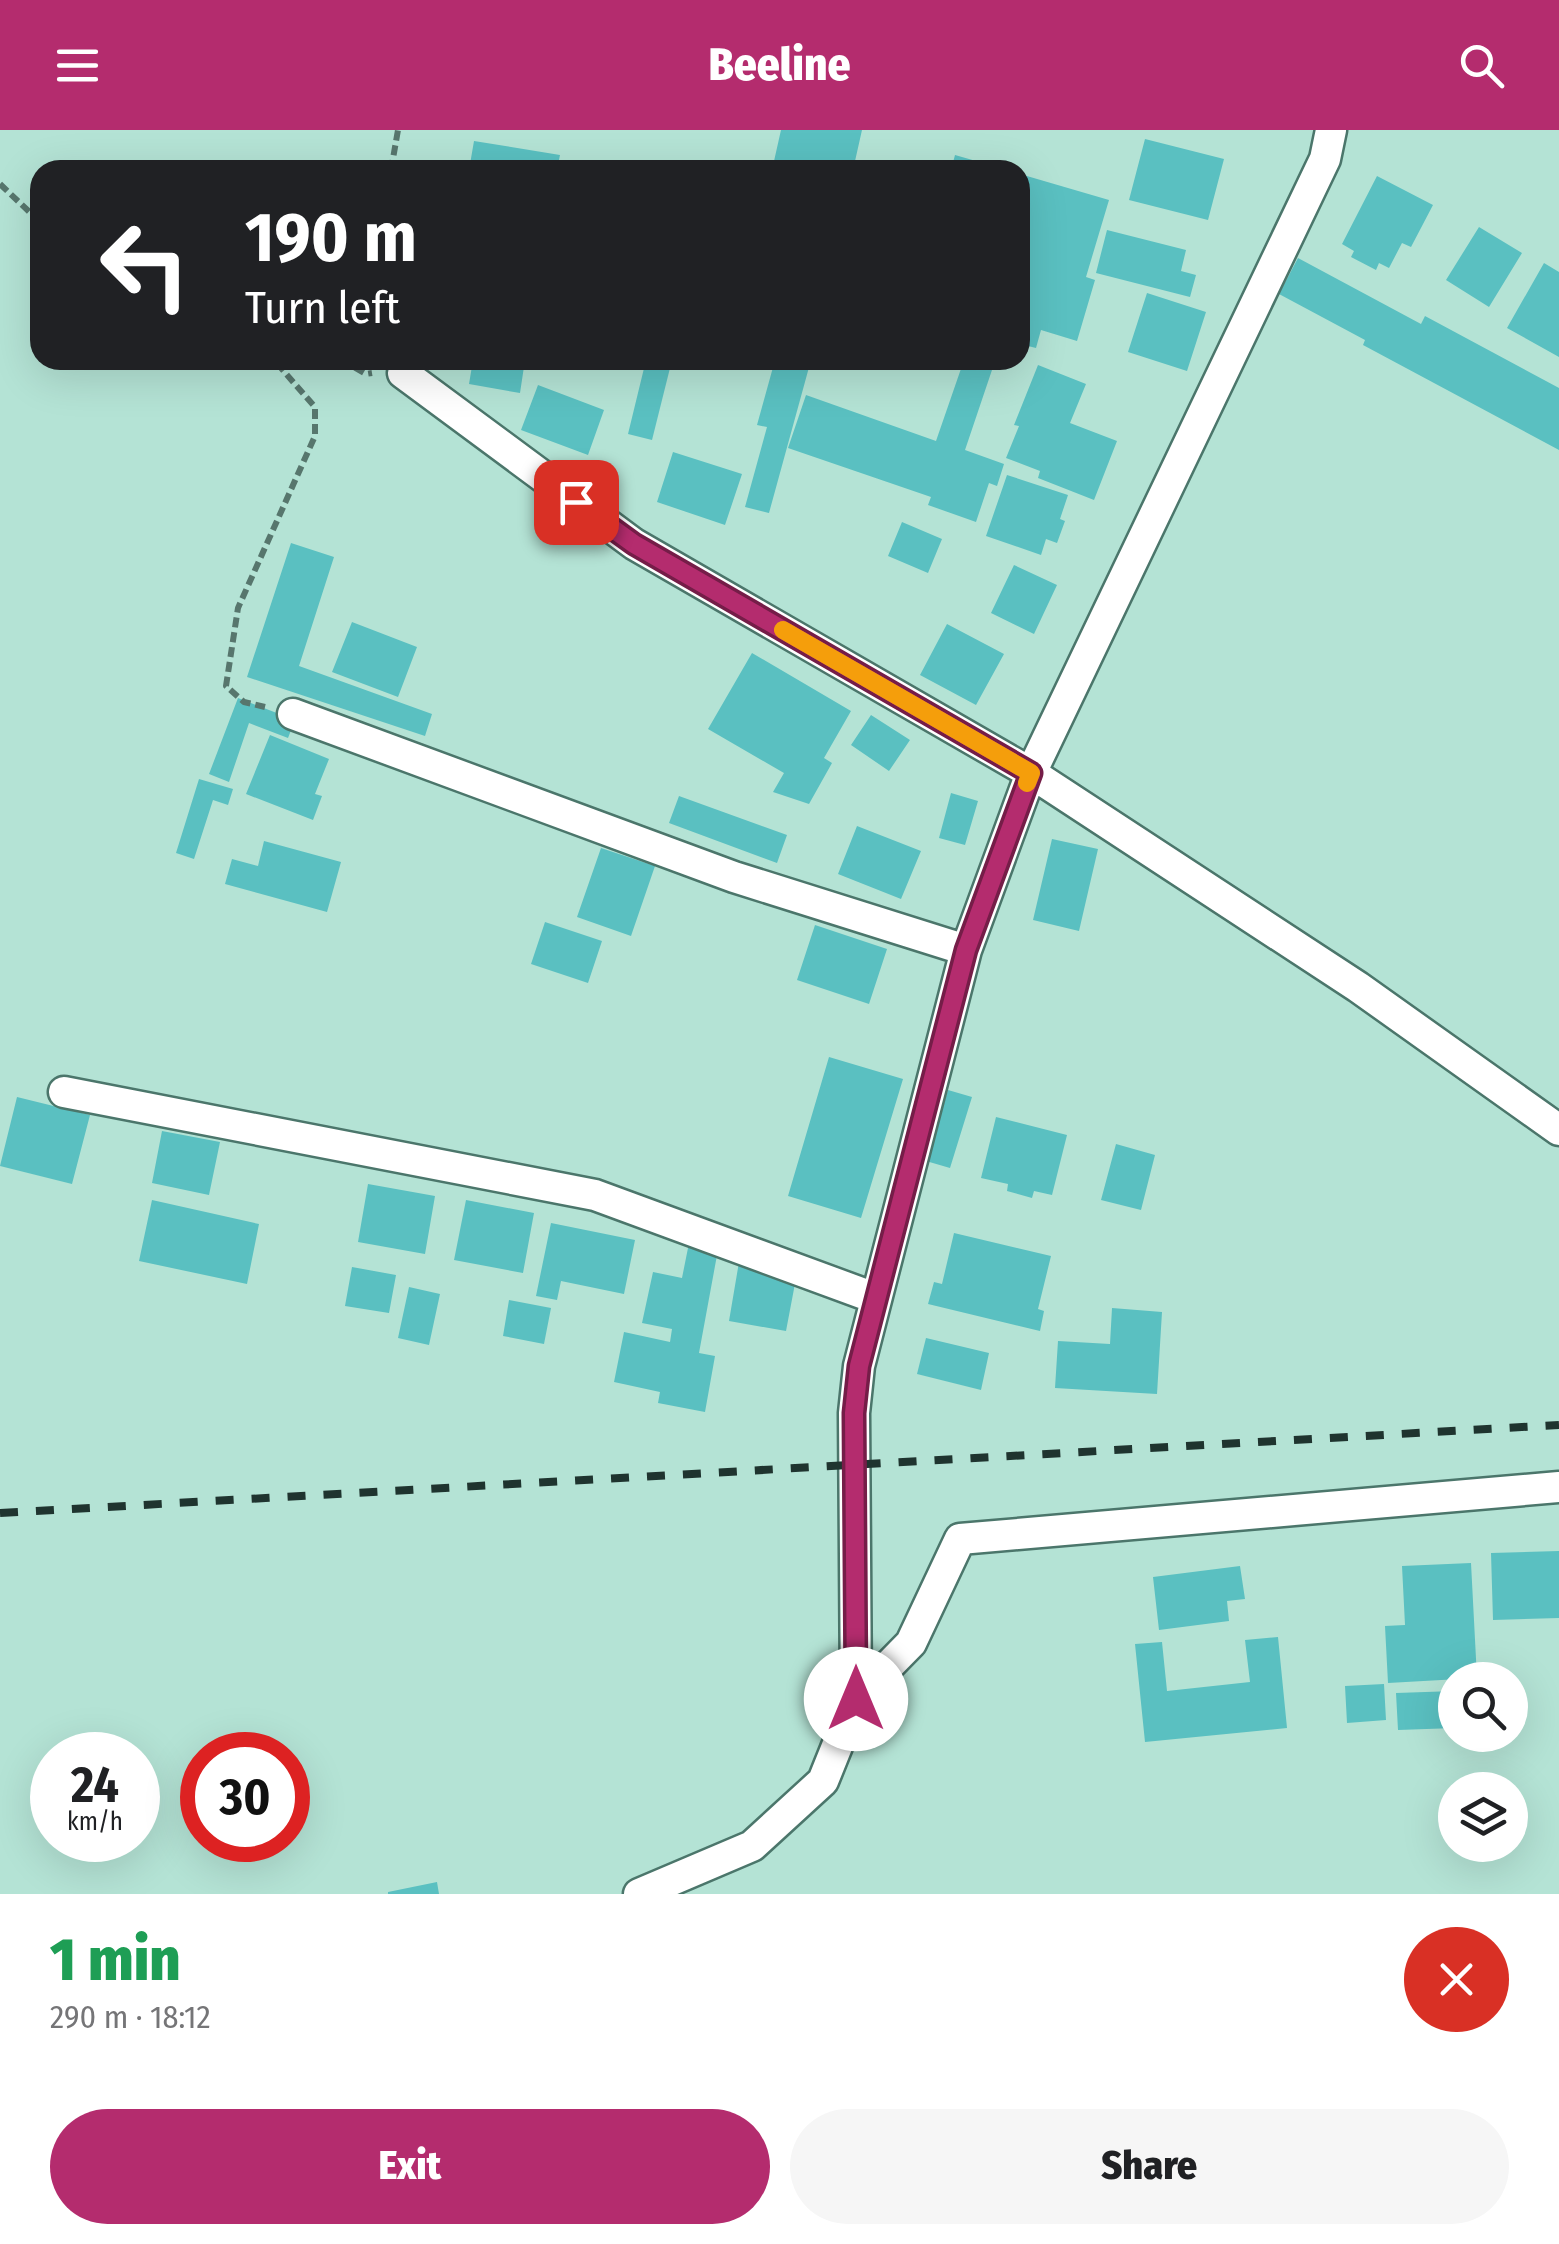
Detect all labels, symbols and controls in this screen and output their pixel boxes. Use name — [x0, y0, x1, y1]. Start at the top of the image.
icon: menu — [50, 38, 105, 93]
text: Beeline — [709, 38, 850, 92]
icon: search — [1454, 38, 1509, 93]
text: 190 m — [245, 196, 417, 280]
icon: left — [80, 200, 210, 330]
text: Turn left — [245, 281, 400, 335]
pin — [534, 460, 619, 545]
icon: arrive — [549, 475, 604, 530]
position arrow — [804, 1647, 908, 1751]
map controls — [1438, 1662, 1528, 1862]
button: search — [1438, 1662, 1528, 1752]
speed limit sign: 30 — [180, 1732, 310, 1862]
text: 24 — [71, 1755, 119, 1815]
button: layers — [1438, 1772, 1528, 1862]
text: km/h — [67, 1807, 123, 1837]
text: 1 min — [50, 1924, 181, 1996]
button: close — [1404, 1927, 1509, 2032]
text: 290 m · 18:12 — [50, 1998, 211, 2036]
button: Exit — [50, 2109, 770, 2224]
button: Share — [790, 2109, 1509, 2224]

